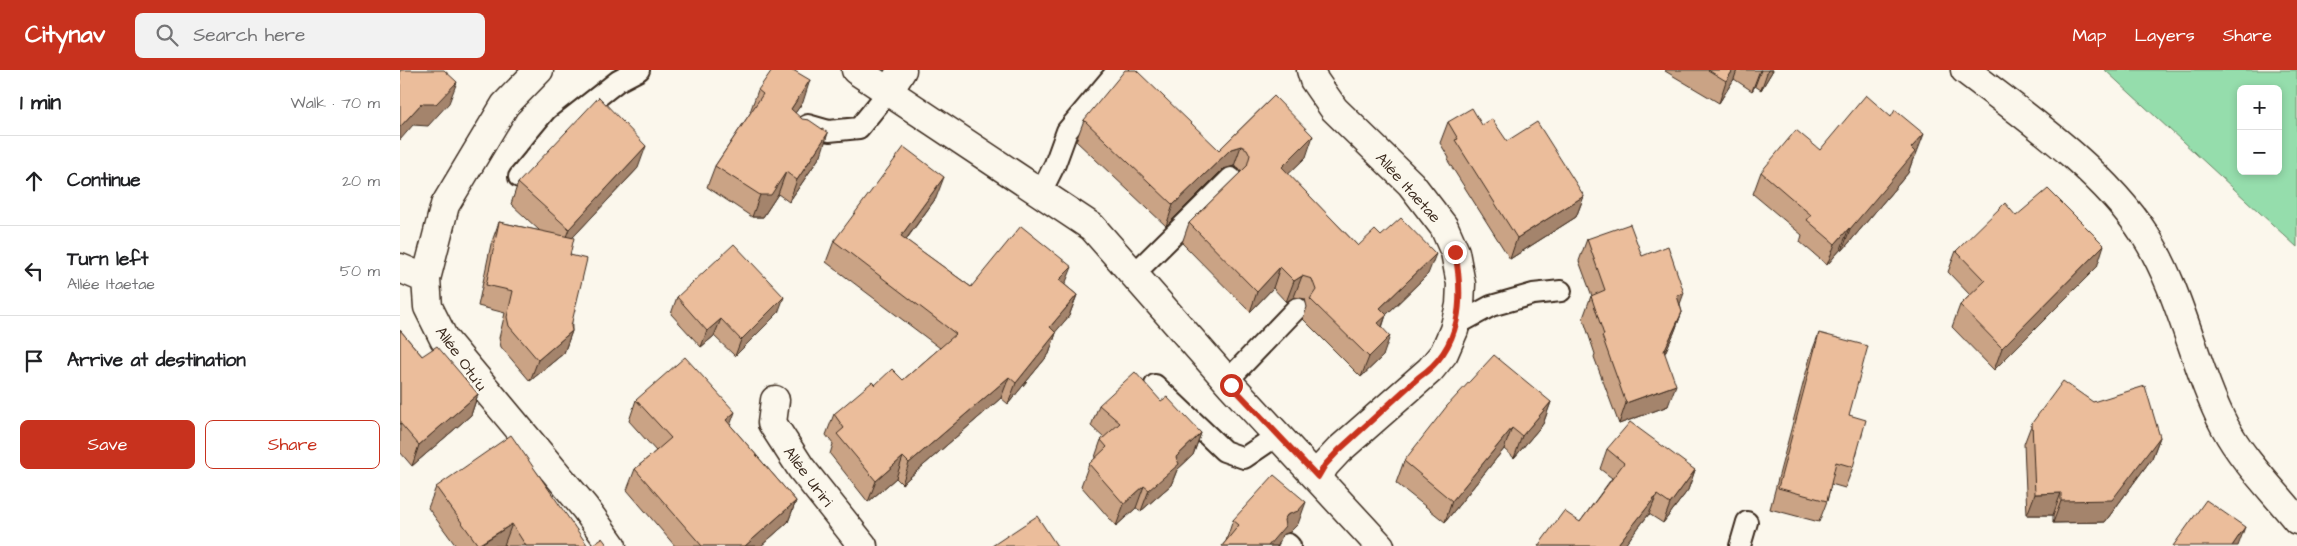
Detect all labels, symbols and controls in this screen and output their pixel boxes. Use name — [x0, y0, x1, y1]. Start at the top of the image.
search box — [135, 13, 485, 58]
text: Citynav — [25, 18, 105, 52]
icon: search — [153, 21, 181, 49]
text: Search here — [193, 22, 305, 49]
text: Map — [2072, 23, 2106, 48]
text: Layers — [2134, 23, 2195, 48]
text: Share — [2223, 23, 2272, 48]
map controls — [2237, 85, 2282, 175]
button: + — [2237, 85, 2282, 130]
text: 1 min — [20, 88, 61, 117]
text: Walk · 70 m — [291, 92, 380, 114]
button: − — [2237, 130, 2282, 175]
street label: Allée Itaetae — [1371, 148, 1446, 228]
icon: ahead — [20, 167, 48, 195]
text: Continue — [67, 167, 141, 194]
text: 20 m — [342, 170, 380, 192]
route end — [1444, 241, 1467, 264]
text: Turn left — [67, 246, 148, 273]
icon: left — [20, 257, 48, 285]
text: 50 m — [340, 260, 380, 282]
text: Allée Itaetae — [67, 273, 155, 295]
street label: Allée Otu'u — [430, 322, 492, 395]
icon: arrive — [20, 347, 48, 375]
text: Arrive at destination — [67, 347, 246, 374]
route start — [1220, 374, 1243, 397]
button: Save — [20, 420, 195, 469]
button: Share — [205, 420, 380, 469]
street label: Allée Uriri — [778, 442, 839, 512]

